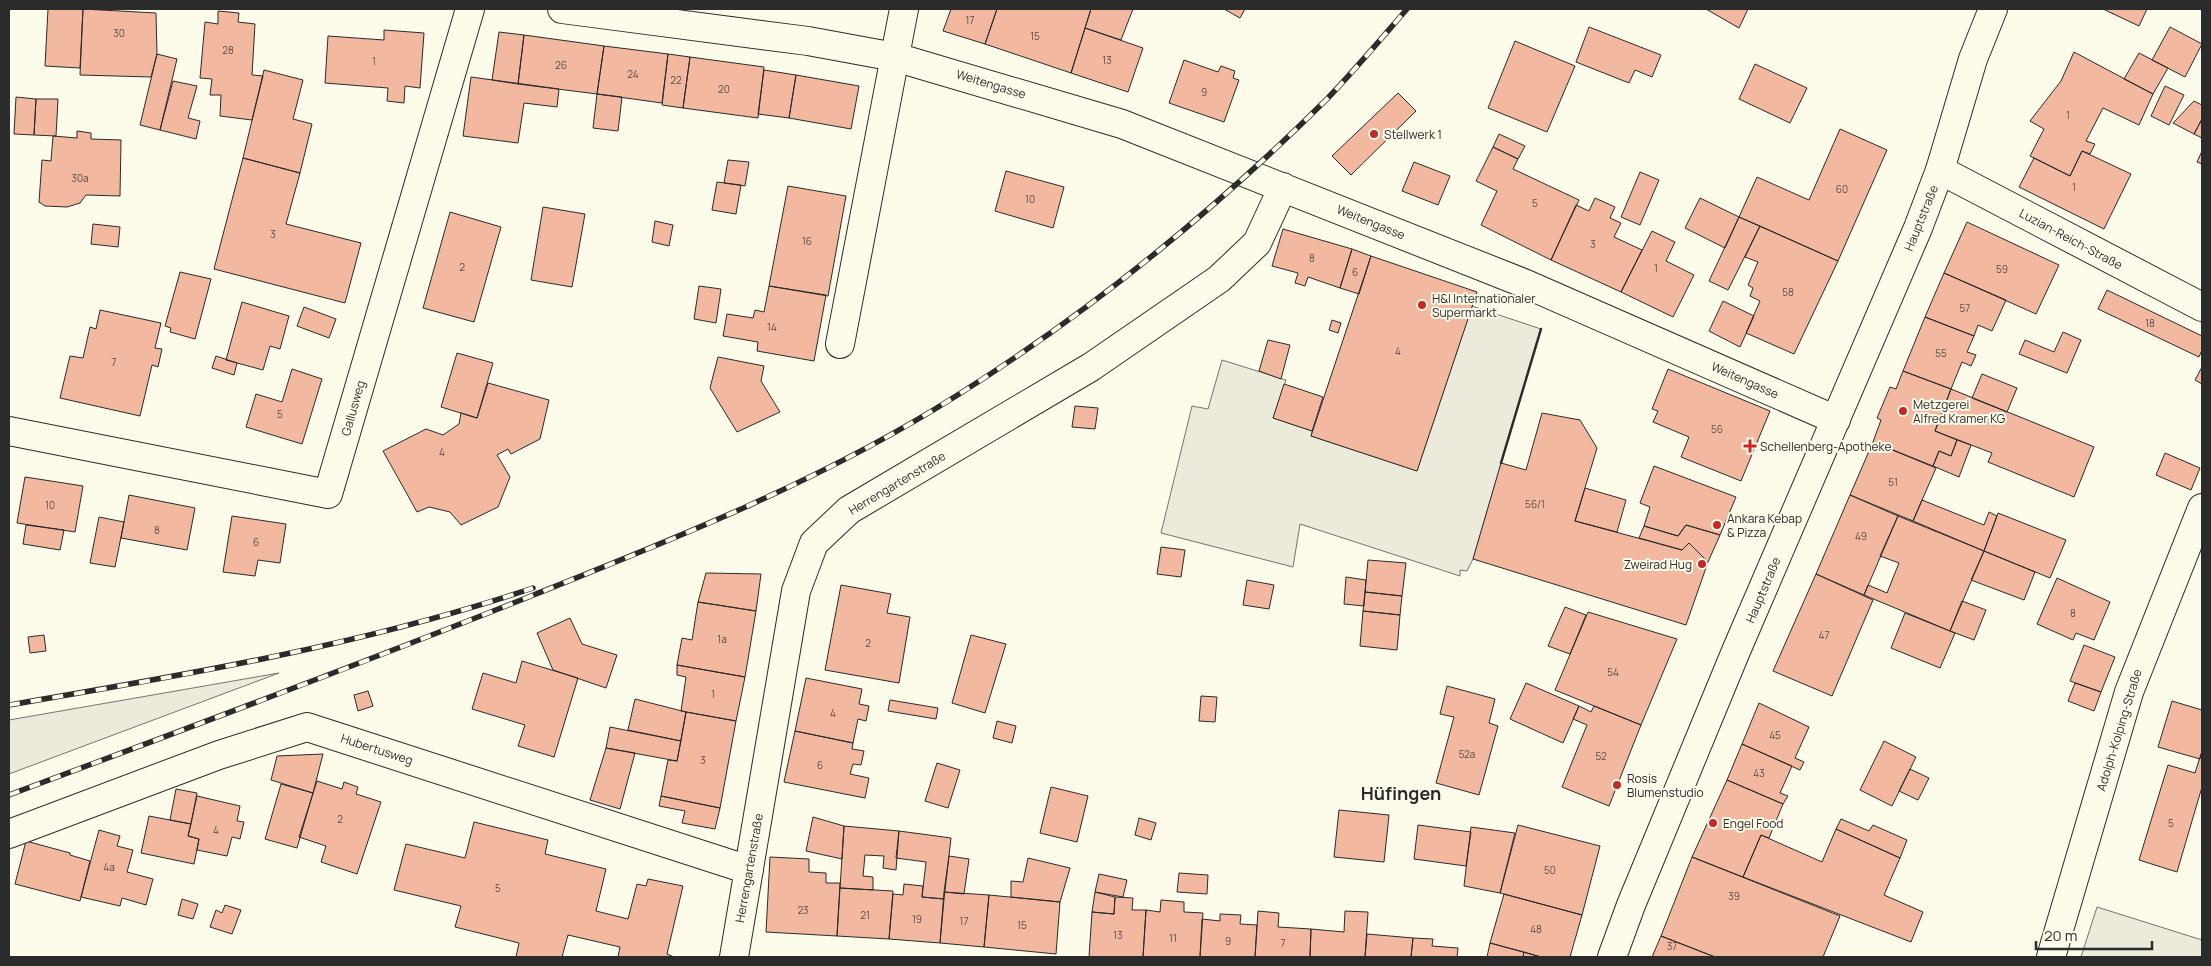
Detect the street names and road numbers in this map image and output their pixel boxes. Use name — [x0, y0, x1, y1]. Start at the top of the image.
street label: Weitengasse — [954, 65, 1028, 103]
street label: Hauptstraße — [1900, 182, 1942, 254]
street label: Weitengasse — [1334, 201, 1408, 243]
street label: Luzian-Reich-Straße — [2016, 205, 2126, 273]
street label: Weitengasse — [1709, 358, 1781, 402]
street label: Gallusweg — [337, 378, 369, 438]
street label: Herrengartenstraße — [845, 447, 949, 519]
street label: Hauptstraße — [1742, 554, 1784, 626]
street label: Adolph-Kolping-Straße — [2092, 667, 2146, 793]
street label: Hubertusweg — [339, 729, 415, 769]
street label: Herrengartenstraße — [731, 812, 767, 924]

